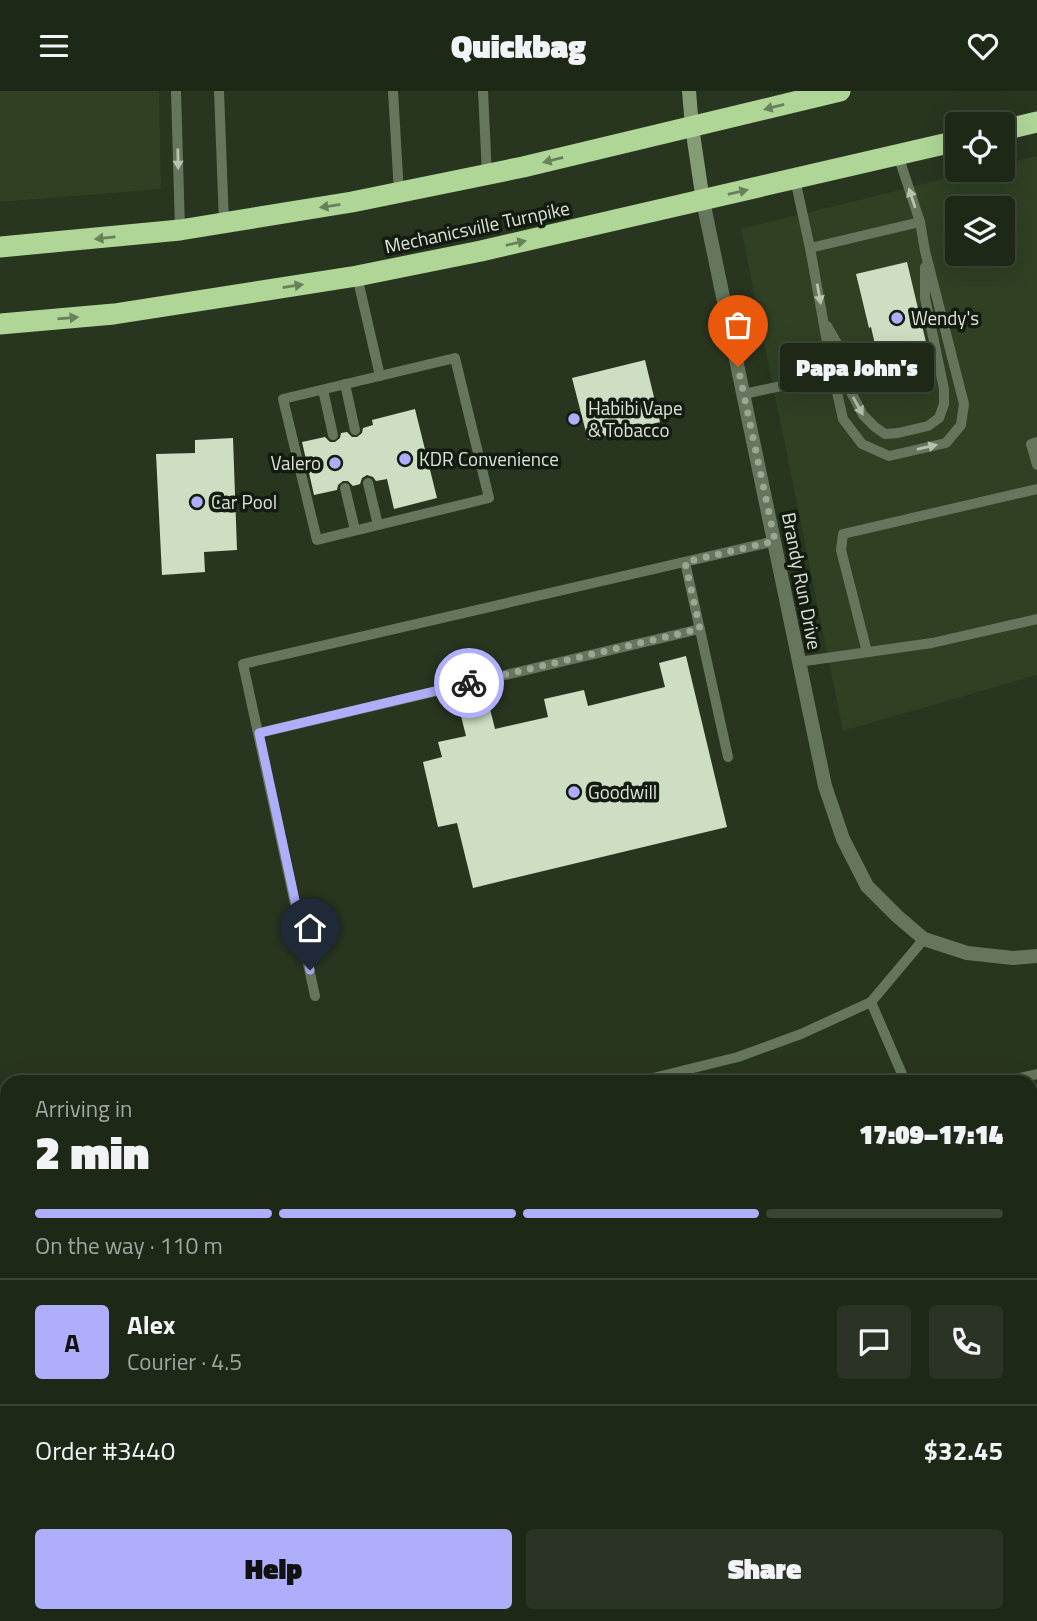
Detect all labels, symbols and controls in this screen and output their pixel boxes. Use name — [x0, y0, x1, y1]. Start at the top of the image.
text: Quickbag — [451, 22, 586, 70]
icon: menu — [35, 27, 73, 65]
icon: heart — [964, 27, 1002, 65]
one-way arrow — [763, 102, 785, 113]
map controls — [945, 112, 1015, 266]
button: locate — [945, 112, 1015, 182]
one-way arrow — [172, 148, 184, 170]
one-way arrow — [542, 155, 564, 166]
one-way arrow — [727, 187, 749, 198]
one-way arrow — [906, 187, 917, 208]
street label: Mechanicsville Turnpike — [382, 193, 572, 260]
button: layers — [945, 196, 1015, 266]
one-way arrow — [319, 201, 341, 212]
one-way arrow — [94, 233, 116, 244]
one-way arrow — [505, 237, 527, 248]
one-way arrow — [282, 280, 304, 291]
one-way arrow — [813, 283, 824, 305]
pin — [708, 295, 768, 367]
place label: Wendy's — [911, 303, 979, 332]
icon: bag — [719, 306, 757, 344]
marker: Wendy's — [889, 310, 905, 326]
one-way arrow — [57, 312, 79, 323]
callout: Papa John's — [780, 343, 934, 391]
text: Papa John's — [796, 350, 918, 385]
place label: Habibi Vape & Tobacco — [588, 393, 683, 444]
one-way arrow — [852, 396, 864, 416]
marker: Habibi Vape & Tobacco — [566, 411, 582, 427]
one-way arrow — [916, 442, 938, 453]
place label: KDR Convenience — [419, 444, 559, 473]
place label: Valero — [271, 448, 321, 477]
marker: KDR Convenience — [397, 451, 413, 467]
marker: Valero — [327, 455, 343, 471]
place label: Car Pool — [211, 487, 277, 516]
marker: Car Pool — [189, 494, 205, 510]
street label: Brandy Run Drive — [775, 510, 830, 652]
courier — [434, 648, 504, 718]
icon: bike — [450, 664, 488, 702]
place label: Goodwill — [588, 777, 657, 806]
marker: Goodwill — [566, 784, 582, 800]
pin — [280, 898, 340, 970]
icon: home — [291, 909, 329, 947]
text: Arriving in — [35, 1091, 132, 1126]
text: 17:09–17:14 — [859, 1115, 1003, 1154]
text: 2 min — [35, 1117, 149, 1187]
text: On the way · 110 m — [35, 1228, 223, 1263]
text: Alex — [127, 1305, 175, 1344]
button: chat — [837, 1305, 911, 1379]
button: phone — [929, 1305, 1003, 1379]
text: A — [64, 1323, 80, 1362]
text: Courier · 4.5 — [127, 1344, 242, 1379]
text: Order #3440 — [35, 1431, 175, 1470]
text: $32.45 — [924, 1431, 1003, 1470]
button: Help — [35, 1529, 512, 1609]
button: Share — [526, 1529, 1003, 1609]

